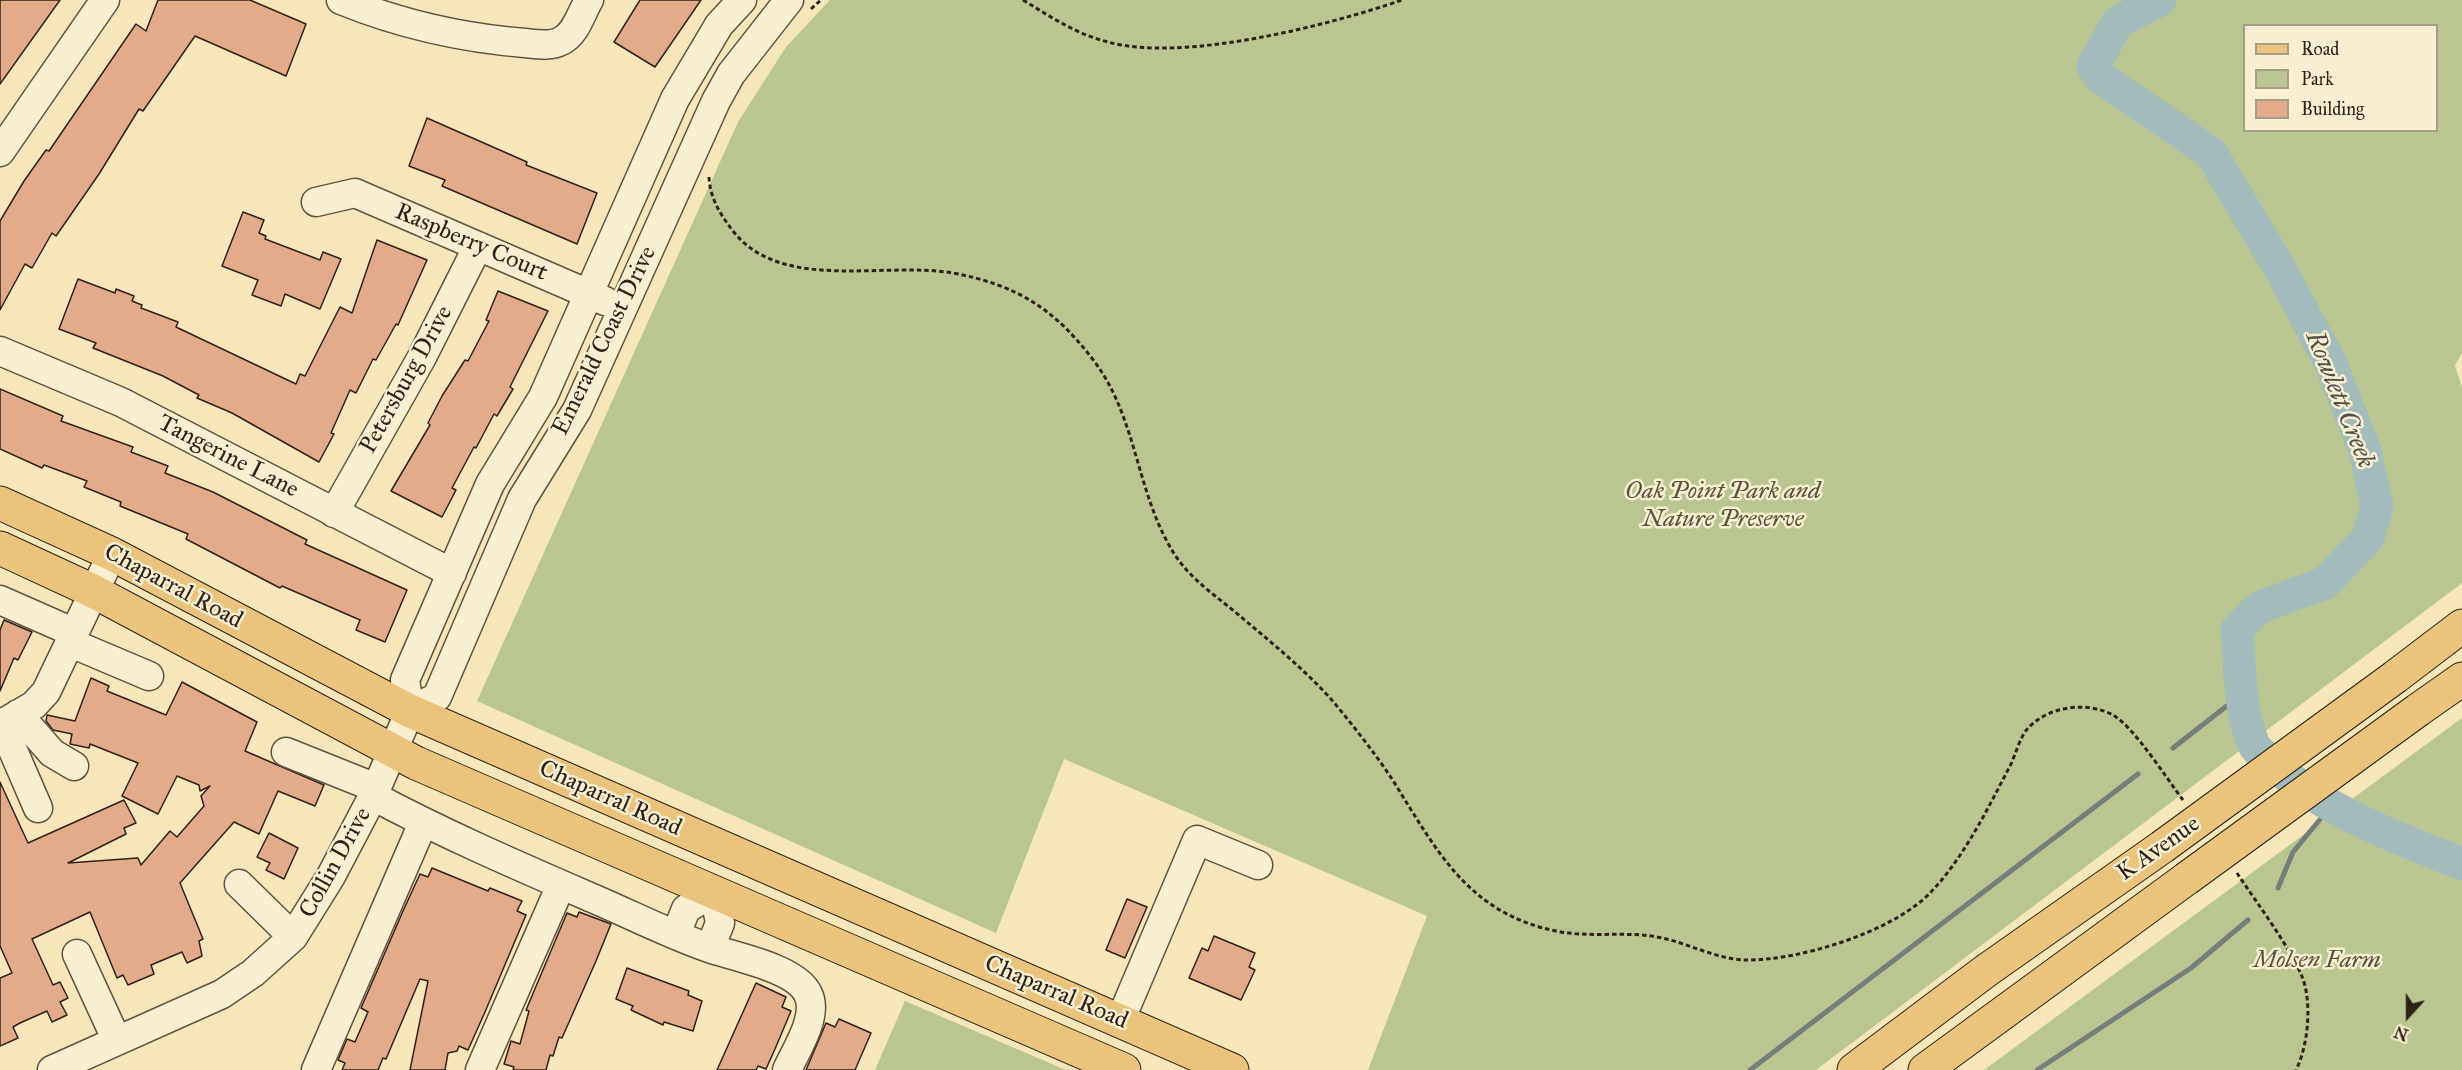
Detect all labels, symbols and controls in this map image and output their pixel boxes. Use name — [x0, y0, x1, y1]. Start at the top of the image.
legend — [2243, 24, 2438, 132]
text: Road — [2301, 38, 2339, 60]
text: Park — [2301, 68, 2334, 90]
text: Building — [2301, 98, 2364, 120]
street label: Raspberry Court — [390, 198, 552, 288]
street label: Emerald Coast Drive — [547, 242, 663, 440]
street label: Petersburg Drive — [355, 301, 459, 459]
water label: Rowlett Creek — [2297, 327, 2381, 473]
street label: Tangerine Lane — [153, 409, 303, 505]
park label: Oak Point Park and Nature Preserve — [1625, 478, 1821, 534]
street label: Chaparral Road — [99, 538, 247, 636]
street label: Chaparral Road — [534, 755, 686, 843]
street label: Collin Drive — [294, 803, 378, 923]
street label: K Avenue — [2112, 810, 2206, 888]
park label: Molsen Farm — [2253, 947, 2381, 975]
street label: Chaparral Road — [980, 950, 1132, 1036]
north arrow — [2378, 986, 2438, 1046]
text: N — [2392, 1022, 2411, 1045]

